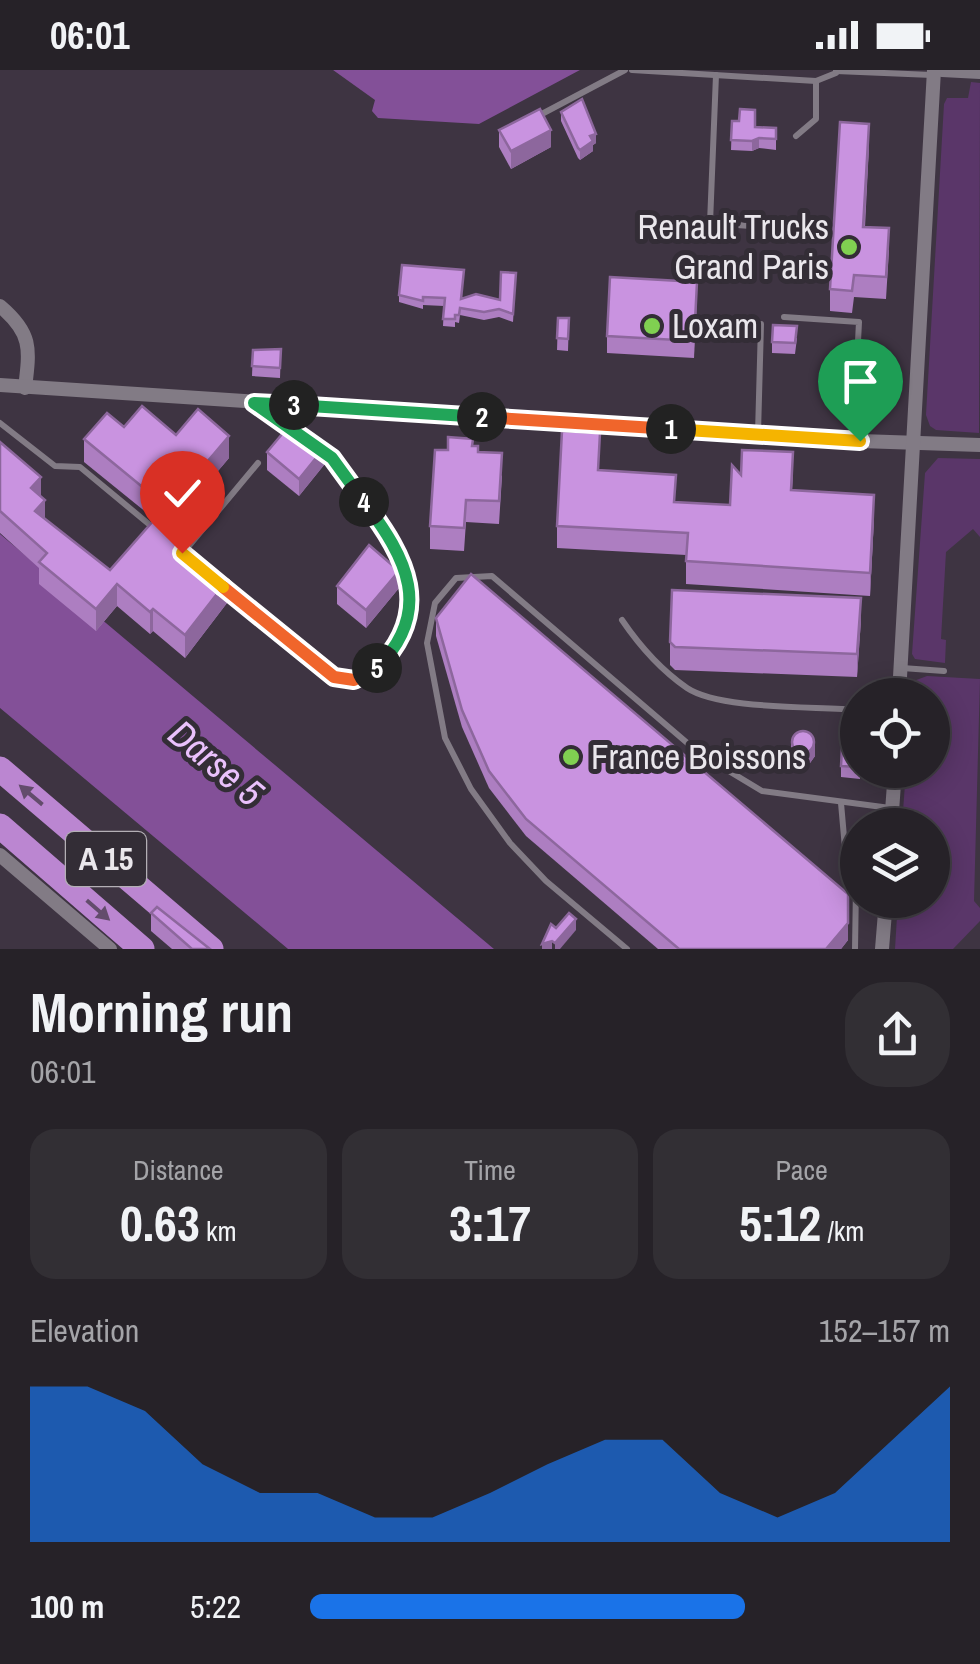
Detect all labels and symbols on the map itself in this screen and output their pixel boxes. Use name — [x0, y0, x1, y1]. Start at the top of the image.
place label: Renault Trucks Grand Paris — [638, 203, 829, 290]
marker: Renault Trucks Grand Paris — [838, 236, 860, 258]
place label: Loxam — [672, 302, 758, 349]
marker: Loxam — [641, 315, 663, 337]
pin — [818, 339, 903, 442]
pin: 3 — [269, 380, 319, 430]
pin: 2 — [457, 392, 507, 442]
pin: 1 — [646, 404, 696, 454]
pin — [140, 451, 225, 554]
pin: 4 — [339, 477, 389, 527]
pin: 5 — [352, 643, 402, 693]
water label: Darse 5 — [158, 708, 275, 818]
place label: France Boissons — [591, 733, 806, 780]
marker: France Boissons — [560, 746, 582, 768]
one-way arrow — [18, 784, 43, 806]
road number: A 15 — [66, 832, 146, 886]
one-way arrow — [85, 899, 110, 921]

